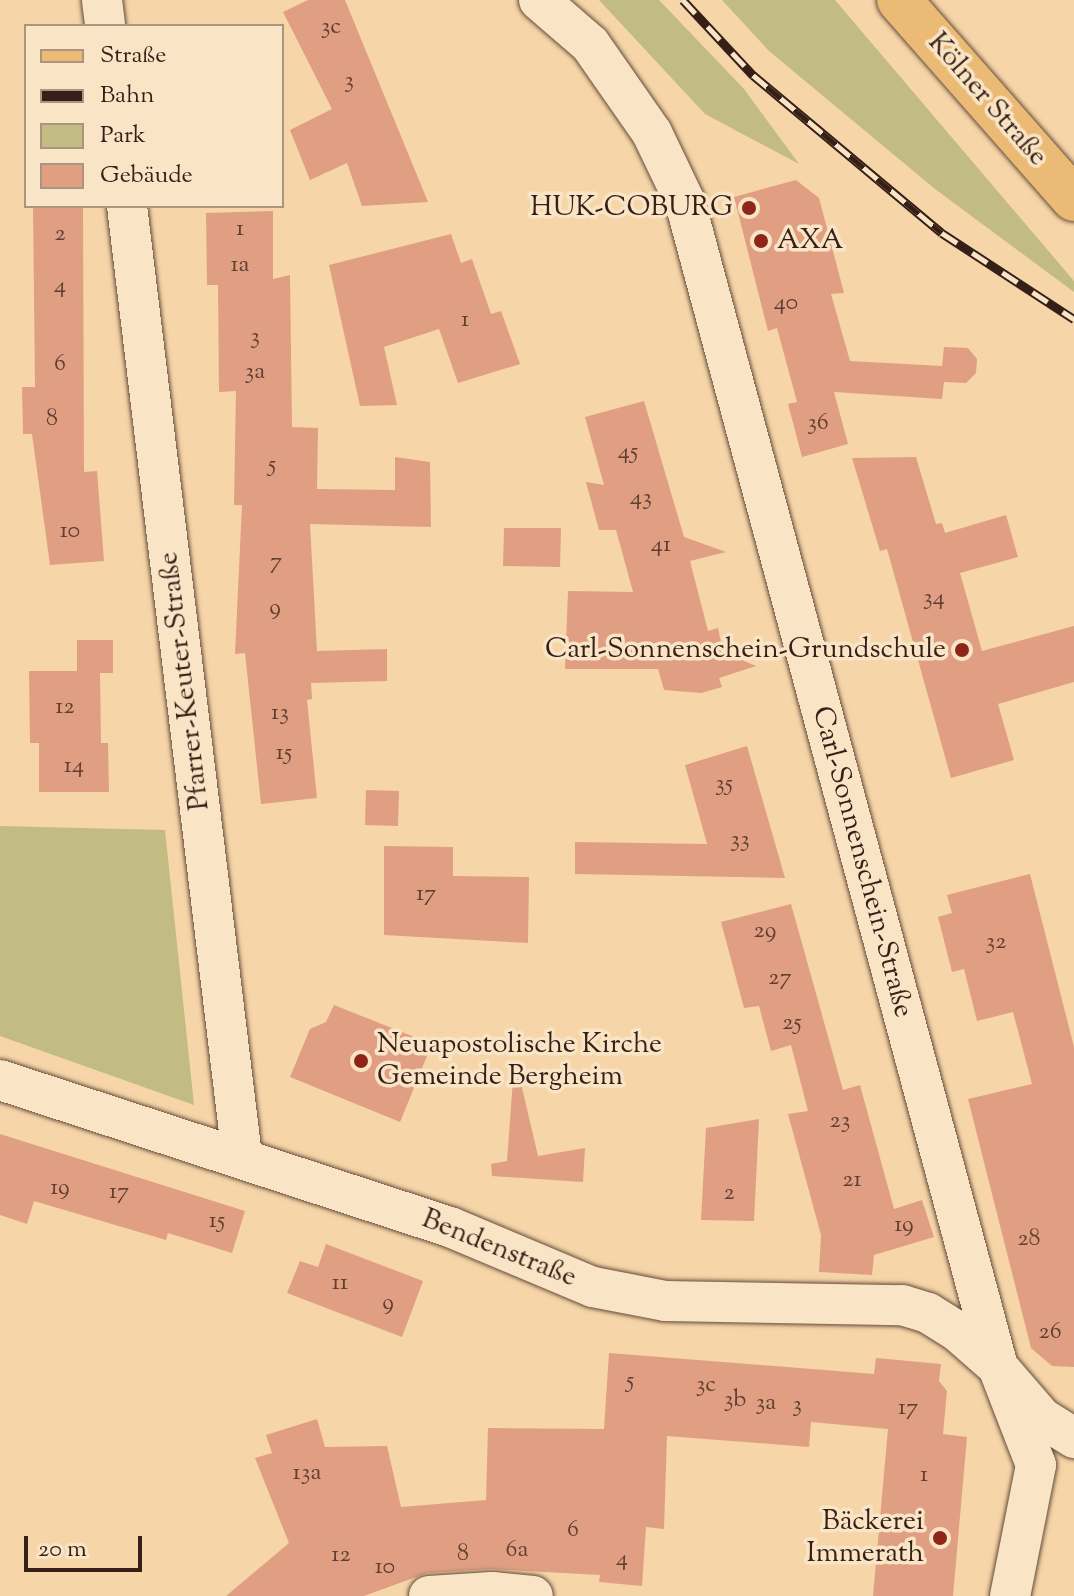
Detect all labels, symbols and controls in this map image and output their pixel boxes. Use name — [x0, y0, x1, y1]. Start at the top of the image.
house number: 3c — [321, 14, 341, 42]
legend — [24, 24, 284, 208]
street label: Kölner Straße — [920, 27, 1054, 173]
text: Straße — [100, 39, 166, 73]
house number: 3 — [344, 68, 354, 96]
text: Bahn — [100, 79, 154, 113]
text: Park — [100, 119, 146, 153]
text: Gebäude — [100, 159, 193, 193]
place label: HUK-COBURG — [530, 191, 733, 225]
marker: HUK-COBURG — [740, 199, 758, 217]
house number: 1 — [236, 216, 244, 244]
house number: 2 — [54, 221, 66, 249]
place label: AXA — [777, 224, 843, 258]
marker: AXA — [752, 232, 770, 250]
house number: 1a — [230, 252, 250, 280]
house number: 4 — [54, 273, 66, 301]
house number: 40 — [774, 290, 798, 318]
house number: 1 — [461, 307, 469, 335]
house number: 3 — [250, 324, 260, 352]
house number: 6 — [54, 351, 66, 379]
house number: 3a — [245, 359, 265, 387]
house number: 8 — [46, 406, 58, 434]
house number: 36 — [807, 410, 829, 438]
house number: 45 — [618, 439, 638, 467]
house number: 5 — [268, 452, 276, 480]
house number: 43 — [630, 485, 652, 513]
house number: 10 — [60, 518, 80, 546]
house number: 41 — [651, 532, 671, 560]
house number: 7 — [270, 549, 282, 577]
street label: Pfarrer-Keuter-Straße — [152, 550, 218, 812]
house number: 34 — [923, 585, 945, 613]
house number: 9 — [269, 595, 281, 623]
place label: Carl-Sonnenschein-Grundschule — [545, 633, 946, 667]
marker: Carl-Sonnenschein-Grundschule — [953, 641, 971, 659]
house number: 12 — [55, 694, 75, 722]
house number: 13 — [271, 700, 289, 728]
street label: Carl-Sonnenschein-Straße — [804, 703, 920, 1021]
house number: 15 — [276, 740, 292, 768]
house number: 14 — [64, 753, 84, 781]
house number: 35 — [715, 771, 733, 799]
house number: 33 — [730, 827, 750, 855]
house number: 17 — [416, 881, 436, 909]
house number: 29 — [754, 918, 776, 946]
house number: 32 — [986, 929, 1006, 957]
house number: 27 — [768, 965, 792, 993]
house number: 25 — [782, 1010, 802, 1038]
place label: Neuapostolische Kirche Gemeinde Bergheim — [377, 1028, 662, 1094]
marker: Neuapostolische Kirche Gemeinde Bergheim — [352, 1052, 370, 1070]
house number: 23 — [830, 1108, 850, 1136]
house number: 21 — [842, 1167, 862, 1195]
house number: 19 — [50, 1175, 70, 1203]
house number: 17 — [109, 1179, 129, 1207]
house number: 2 — [723, 1180, 735, 1208]
street label: Bendenstraße — [417, 1203, 581, 1295]
house number: 15 — [209, 1208, 225, 1236]
house number: 19 — [894, 1212, 914, 1240]
house number: 28 — [1017, 1226, 1041, 1254]
house number: 11 — [332, 1270, 348, 1298]
house number: 9 — [382, 1290, 394, 1318]
house number: 26 — [1038, 1319, 1062, 1347]
house number: 5 — [626, 1368, 634, 1396]
house number: 3c — [696, 1372, 716, 1400]
house number: 3b — [724, 1387, 746, 1415]
house number: 3a — [756, 1390, 776, 1418]
house number: 3 — [792, 1392, 802, 1420]
house number: 17 — [898, 1395, 918, 1423]
house number: 13a — [293, 1460, 321, 1488]
house number: 1 — [920, 1462, 928, 1490]
place label: Bäckerei Immerath — [807, 1505, 924, 1571]
house number: 6 — [567, 1517, 579, 1545]
scale bar — [28, 1520, 146, 1570]
marker: Bäckerei Immerath — [931, 1529, 949, 1547]
text: 20 m — [38, 1533, 87, 1567]
house number: 6a — [506, 1537, 528, 1565]
house number: 8 — [457, 1541, 469, 1569]
house number: 12 — [331, 1542, 351, 1570]
house number: 4 — [616, 1546, 628, 1574]
house number: 10 — [375, 1554, 395, 1582]

